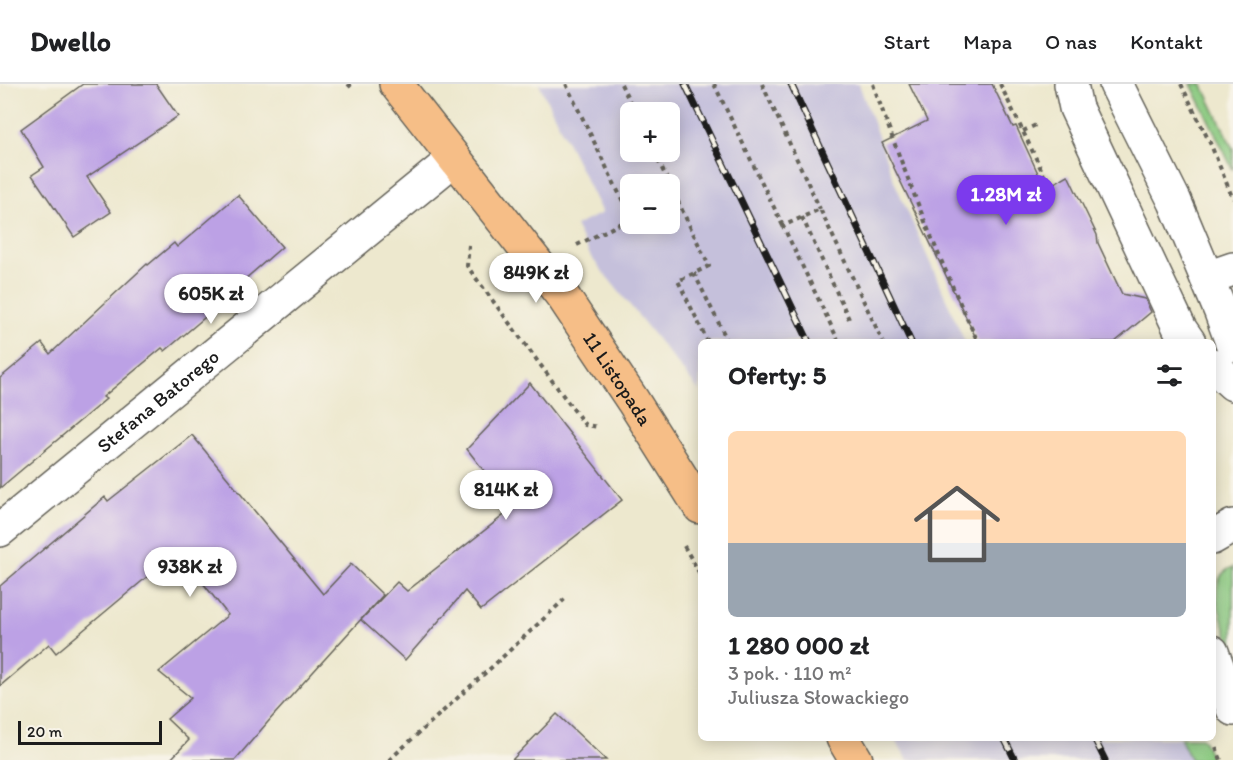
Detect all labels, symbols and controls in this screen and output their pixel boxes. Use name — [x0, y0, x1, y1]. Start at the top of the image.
text: Dwello — [30, 24, 111, 58]
text: Start — [884, 29, 930, 54]
text: Mapa — [963, 29, 1012, 54]
text: O nas — [1045, 29, 1097, 54]
text: Kontakt — [1130, 29, 1203, 54]
map controls — [620, 102, 680, 234]
button: + — [620, 102, 680, 162]
button: − — [620, 174, 680, 234]
pin: 1.28M zł — [944, 175, 1068, 226]
text: 1.28M zł — [971, 182, 1041, 206]
pin: 849K zł — [481, 253, 591, 304]
text: 849K zł — [503, 260, 569, 284]
pin: 605K zł — [156, 274, 266, 325]
text: 605K zł — [178, 281, 244, 305]
street label: 11 Listopada — [578, 327, 658, 430]
street label: Stefana Batorego — [92, 344, 224, 458]
text: Oferty: 5 — [728, 359, 826, 391]
icon: filters — [1153, 359, 1186, 392]
pin: 814K zł — [451, 470, 561, 521]
icon: home — [903, 470, 1011, 578]
text: 814K zł — [474, 477, 538, 501]
pin: 938K zł — [135, 547, 245, 598]
text: 938K zł — [158, 554, 222, 578]
text: 1 280 000 zł — [728, 629, 869, 661]
text: 3 pok. · 110 m² — [728, 661, 852, 685]
text: Juliusza Słowackiego — [728, 685, 909, 709]
scale bar — [18, 718, 162, 746]
text: 20 m — [27, 722, 62, 741]

